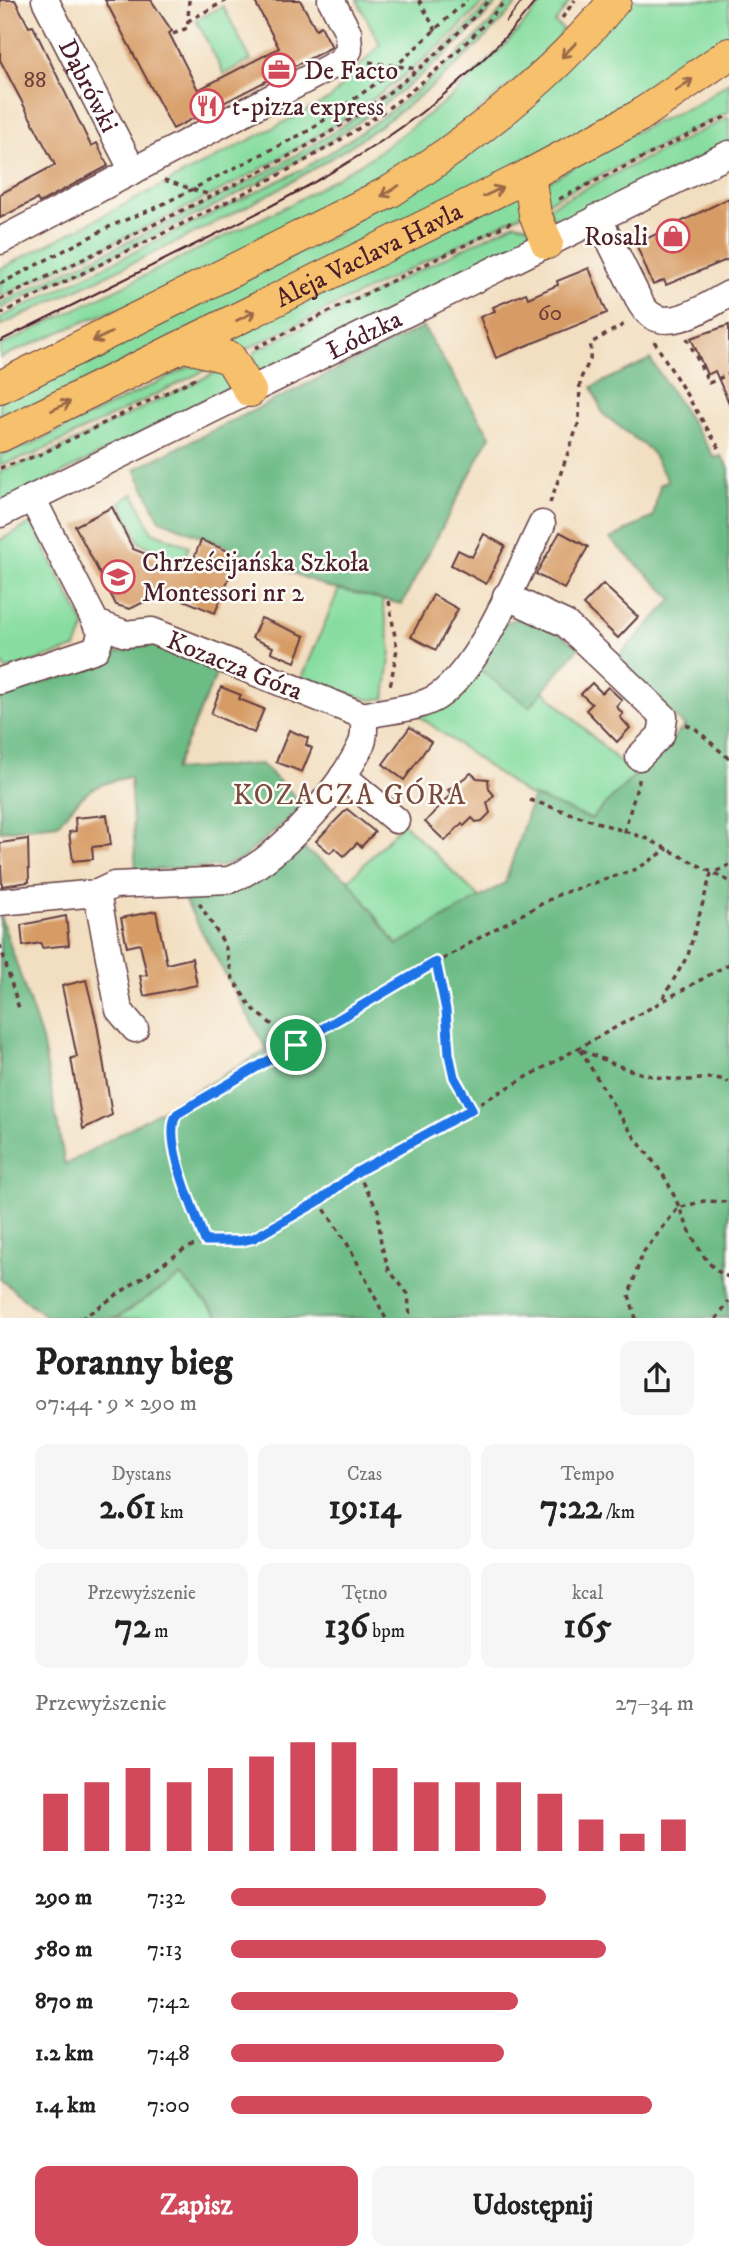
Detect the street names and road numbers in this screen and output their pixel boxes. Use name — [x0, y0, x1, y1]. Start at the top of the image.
street label: Dąbrówki — [50, 34, 125, 138]
street label: Aleja Vaclava Havla — [270, 195, 468, 316]
street label: Łódzka — [322, 303, 408, 368]
street label: Kozacza Góra — [162, 624, 307, 709]

